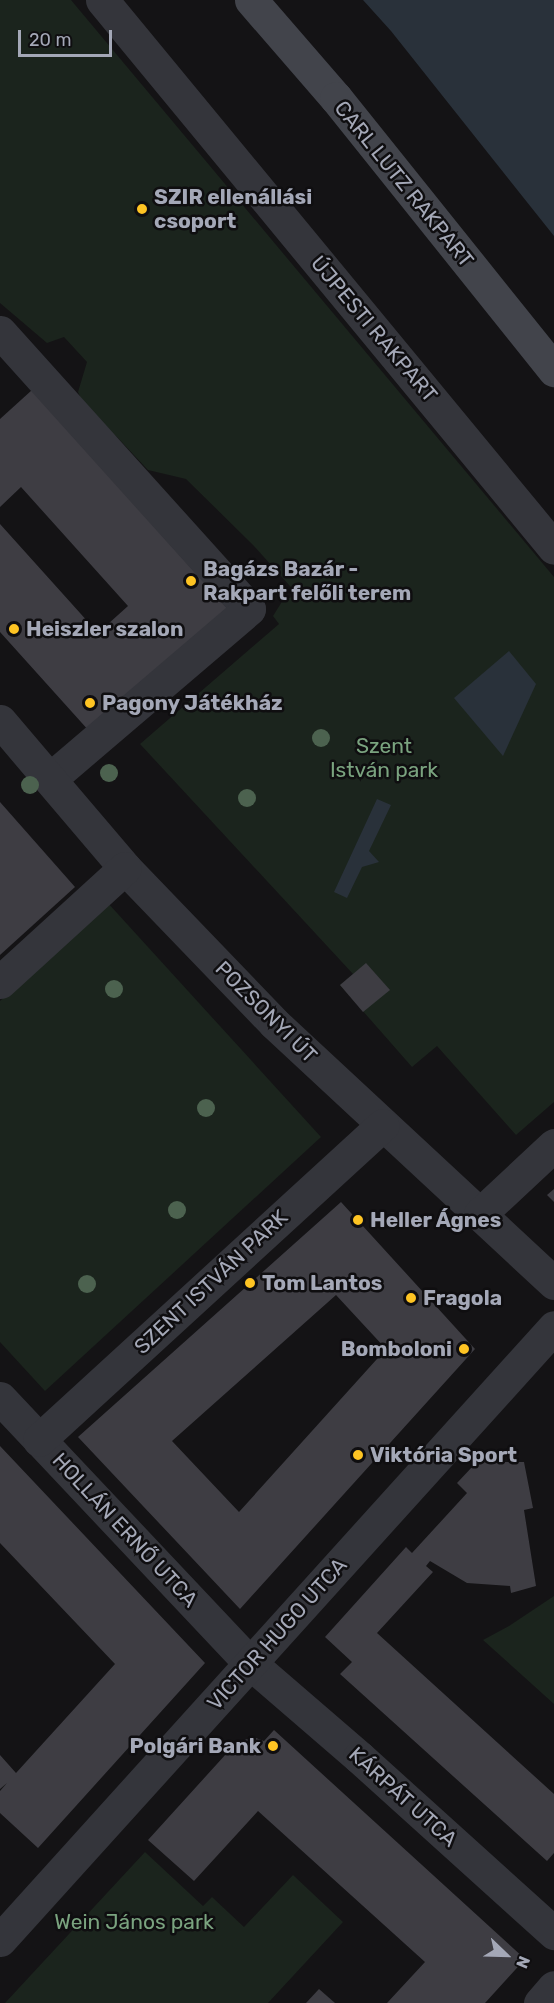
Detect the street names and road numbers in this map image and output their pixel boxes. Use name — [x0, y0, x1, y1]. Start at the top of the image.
street label: CARL LUTZ RAKPART — [329, 95, 479, 273]
street label: ÚJPESTI RAKPART — [306, 251, 442, 407]
street label: POZSONYI ÚT — [210, 956, 322, 1068]
street label: SZENT ISTVÁN PARK — [129, 1204, 293, 1360]
street label: HOLLÁN ERNŐ UTCA — [47, 1448, 203, 1612]
street label: VICTOR HUGO UTCA — [202, 1553, 352, 1715]
street label: KÁRPÁT UTCA — [344, 1742, 462, 1852]

